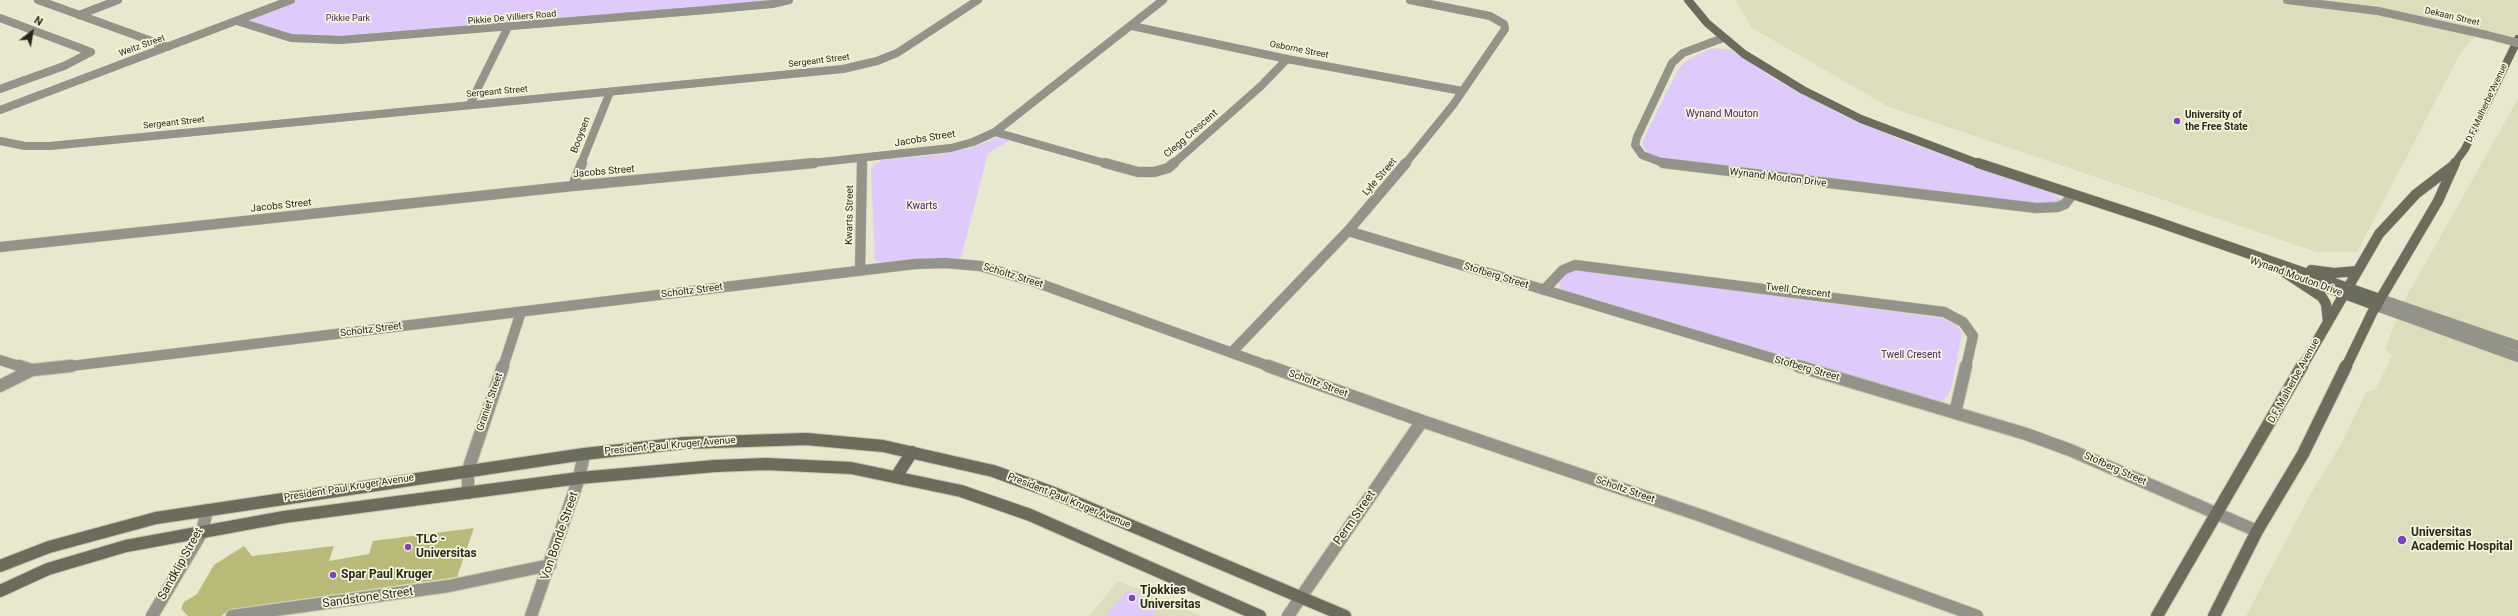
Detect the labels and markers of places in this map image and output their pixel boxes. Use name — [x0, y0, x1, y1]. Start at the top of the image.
place label: University of the Free State — [2185, 109, 2248, 132]
marker: University of the Free State — [2172, 116, 2182, 126]
place label: Universitas Academic Hospital — [2411, 526, 2513, 554]
place label: TLC - Universitas — [416, 533, 477, 561]
marker: Universitas Academic Hospital — [2396, 534, 2408, 546]
marker: TLC - Universitas — [403, 542, 413, 552]
place label: Spar Paul Kruger — [341, 568, 432, 582]
marker: Spar Paul Kruger — [328, 570, 338, 580]
place label: Tjokkies Universitas — [1140, 584, 1201, 612]
marker: Tjokkies Universitas — [1127, 593, 1137, 603]

